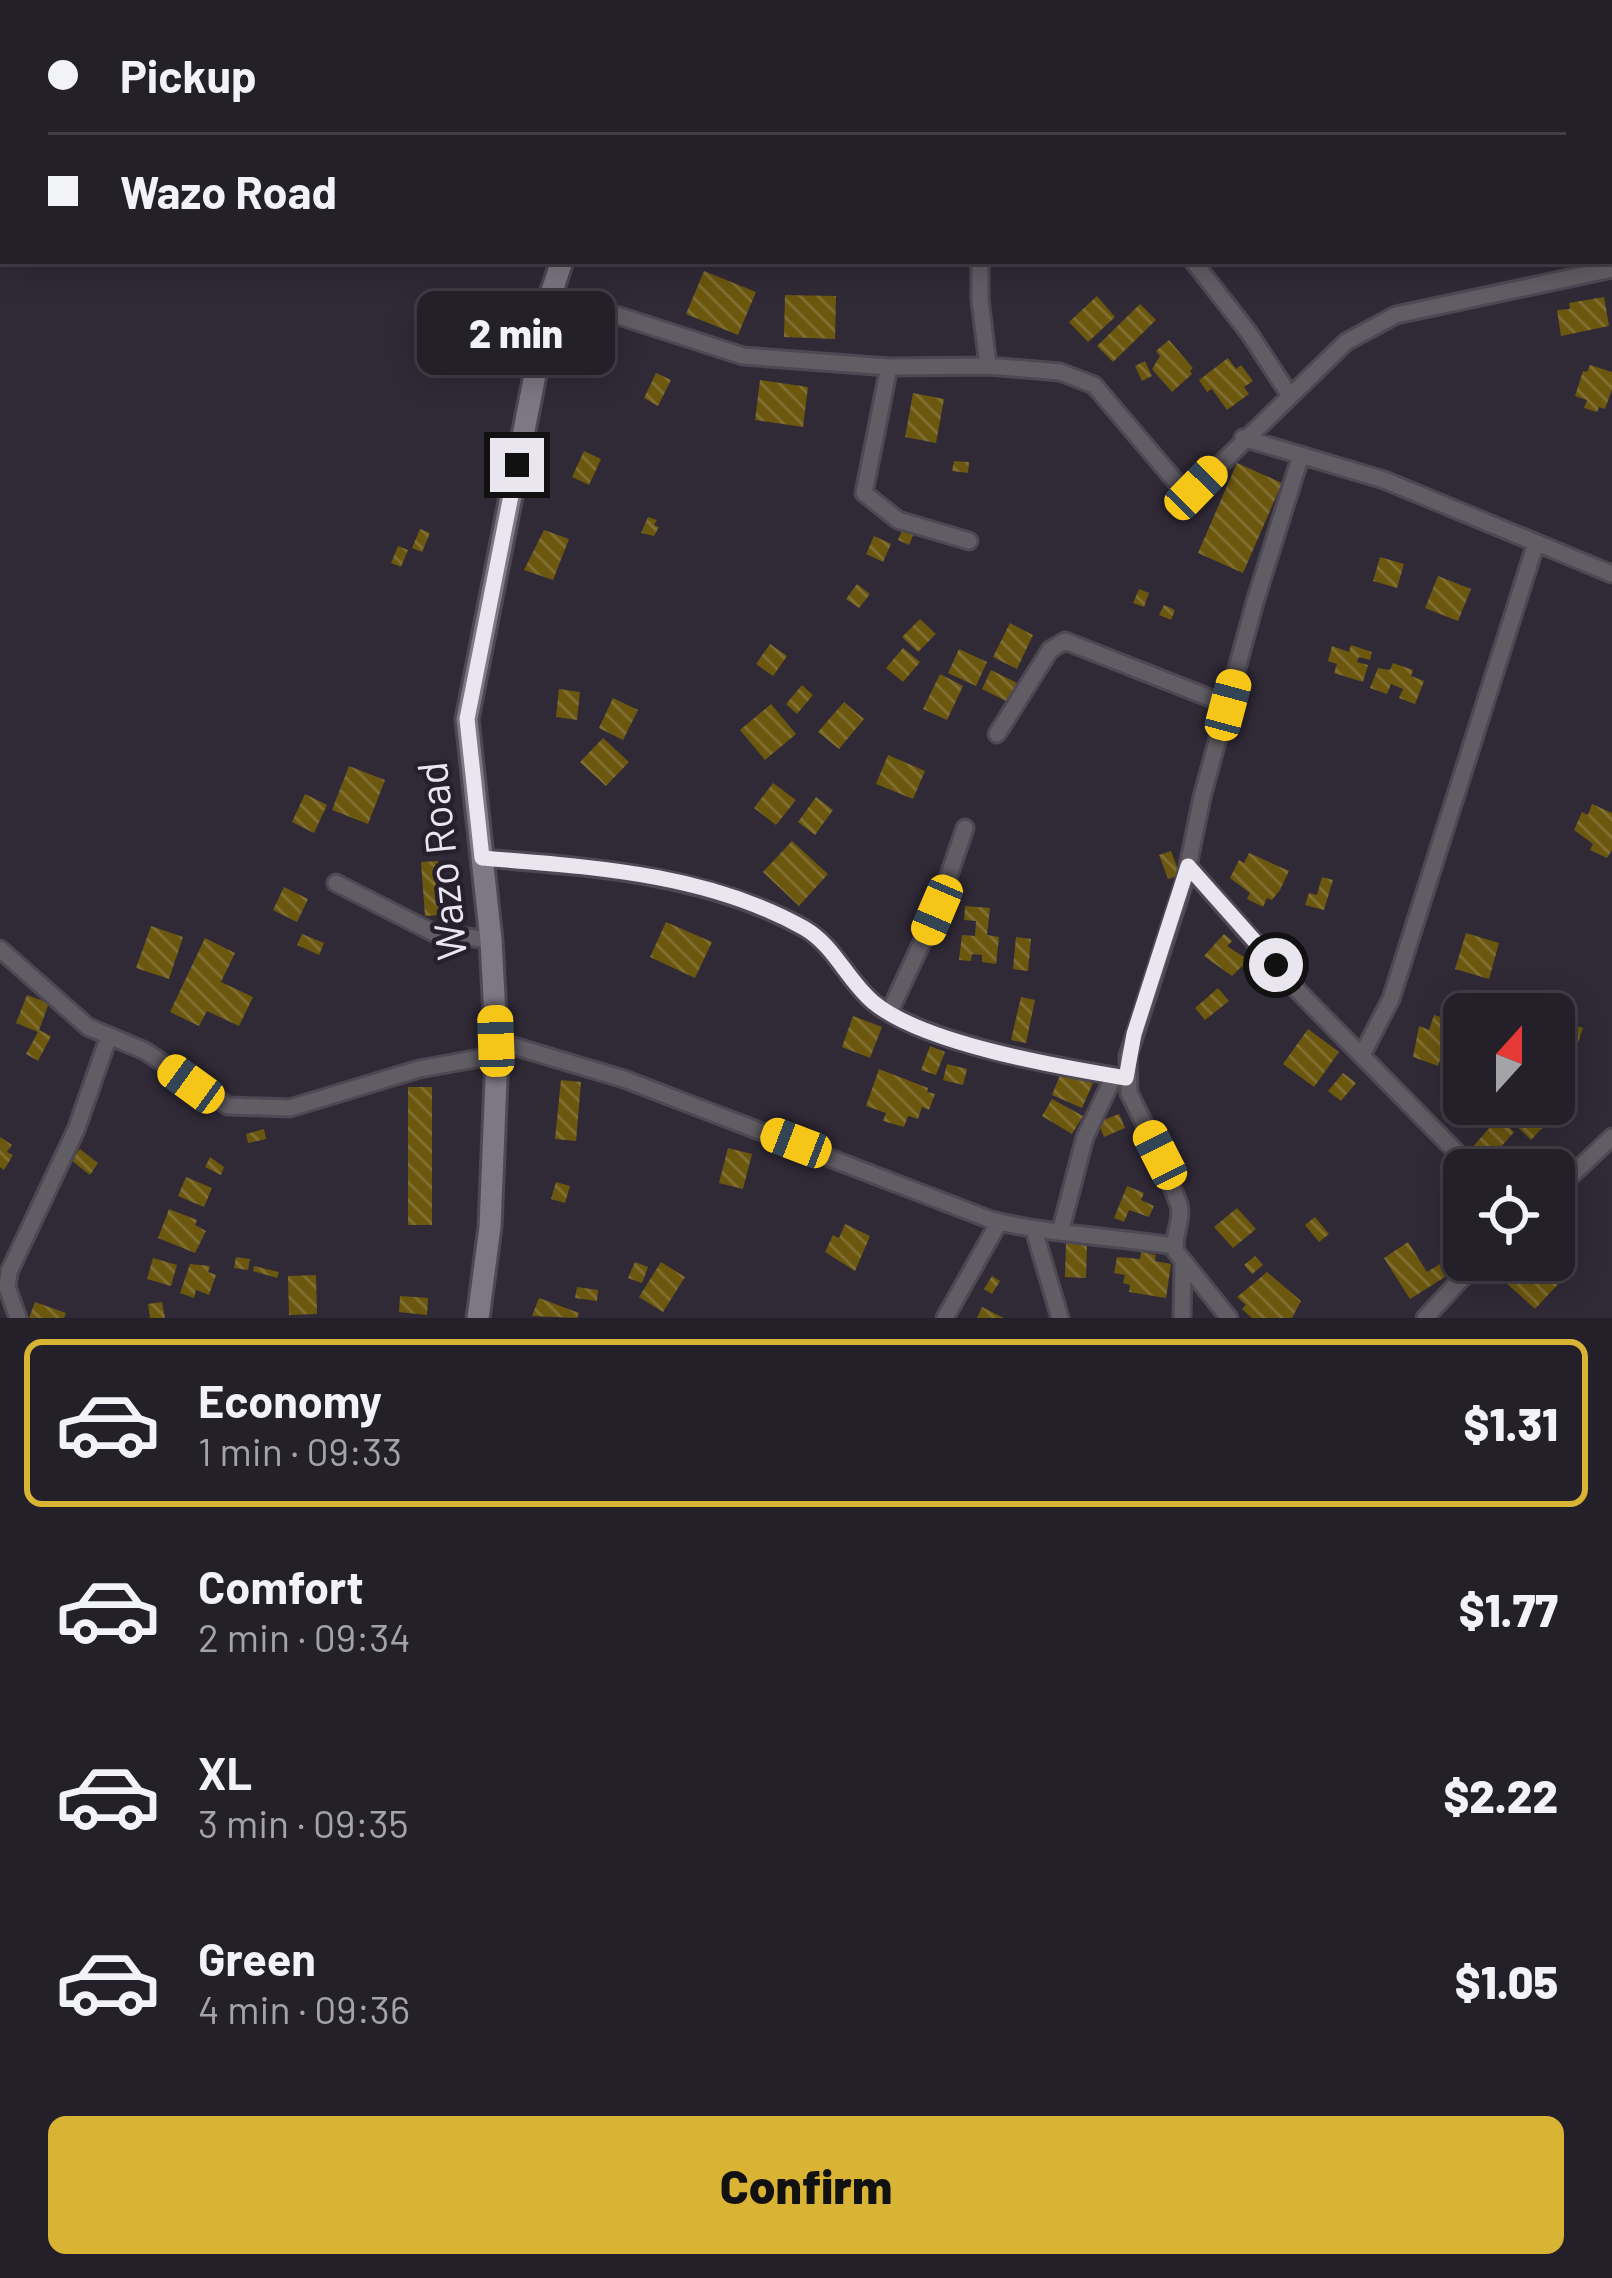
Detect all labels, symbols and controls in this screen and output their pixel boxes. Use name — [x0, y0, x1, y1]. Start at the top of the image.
text: Pickup — [120, 48, 257, 102]
text: Wazo Road — [120, 164, 337, 218]
callout: 2 min — [418, 291, 616, 375]
text: 2 min — [469, 309, 563, 356]
route end — [490, 438, 544, 492]
car — [1158, 450, 1234, 526]
car — [1201, 666, 1255, 744]
street label: Wazo Road — [405, 760, 475, 963]
car — [906, 870, 968, 950]
route start — [1249, 938, 1303, 992]
north arrow — [1443, 993, 1575, 1125]
map controls — [1443, 993, 1575, 1281]
car — [477, 1004, 515, 1078]
car — [151, 1048, 231, 1120]
car — [756, 1113, 836, 1173]
car — [1128, 1115, 1192, 1195]
button: locate — [1443, 1149, 1575, 1281]
icon: car — [54, 1369, 162, 1477]
text: Economy — [198, 1373, 382, 1427]
text: $1.31 — [1463, 1396, 1558, 1450]
text: 1 min · 09:33 — [198, 1427, 402, 1474]
icon: car — [54, 1555, 162, 1663]
text: Comfort — [198, 1559, 364, 1613]
text: $1.77 — [1459, 1582, 1558, 1636]
text: 2 min · 09:34 — [198, 1613, 411, 1660]
icon: car — [54, 1741, 162, 1849]
text: XL — [198, 1745, 252, 1799]
text: $2.22 — [1443, 1768, 1558, 1822]
text: 3 min · 09:35 — [198, 1799, 409, 1846]
icon: car — [54, 1927, 162, 2035]
text: Green — [198, 1931, 316, 1985]
text: $1.05 — [1455, 1954, 1558, 2008]
text: 4 min · 09:36 — [198, 1985, 410, 2032]
button: Confirm — [48, 2116, 1564, 2254]

